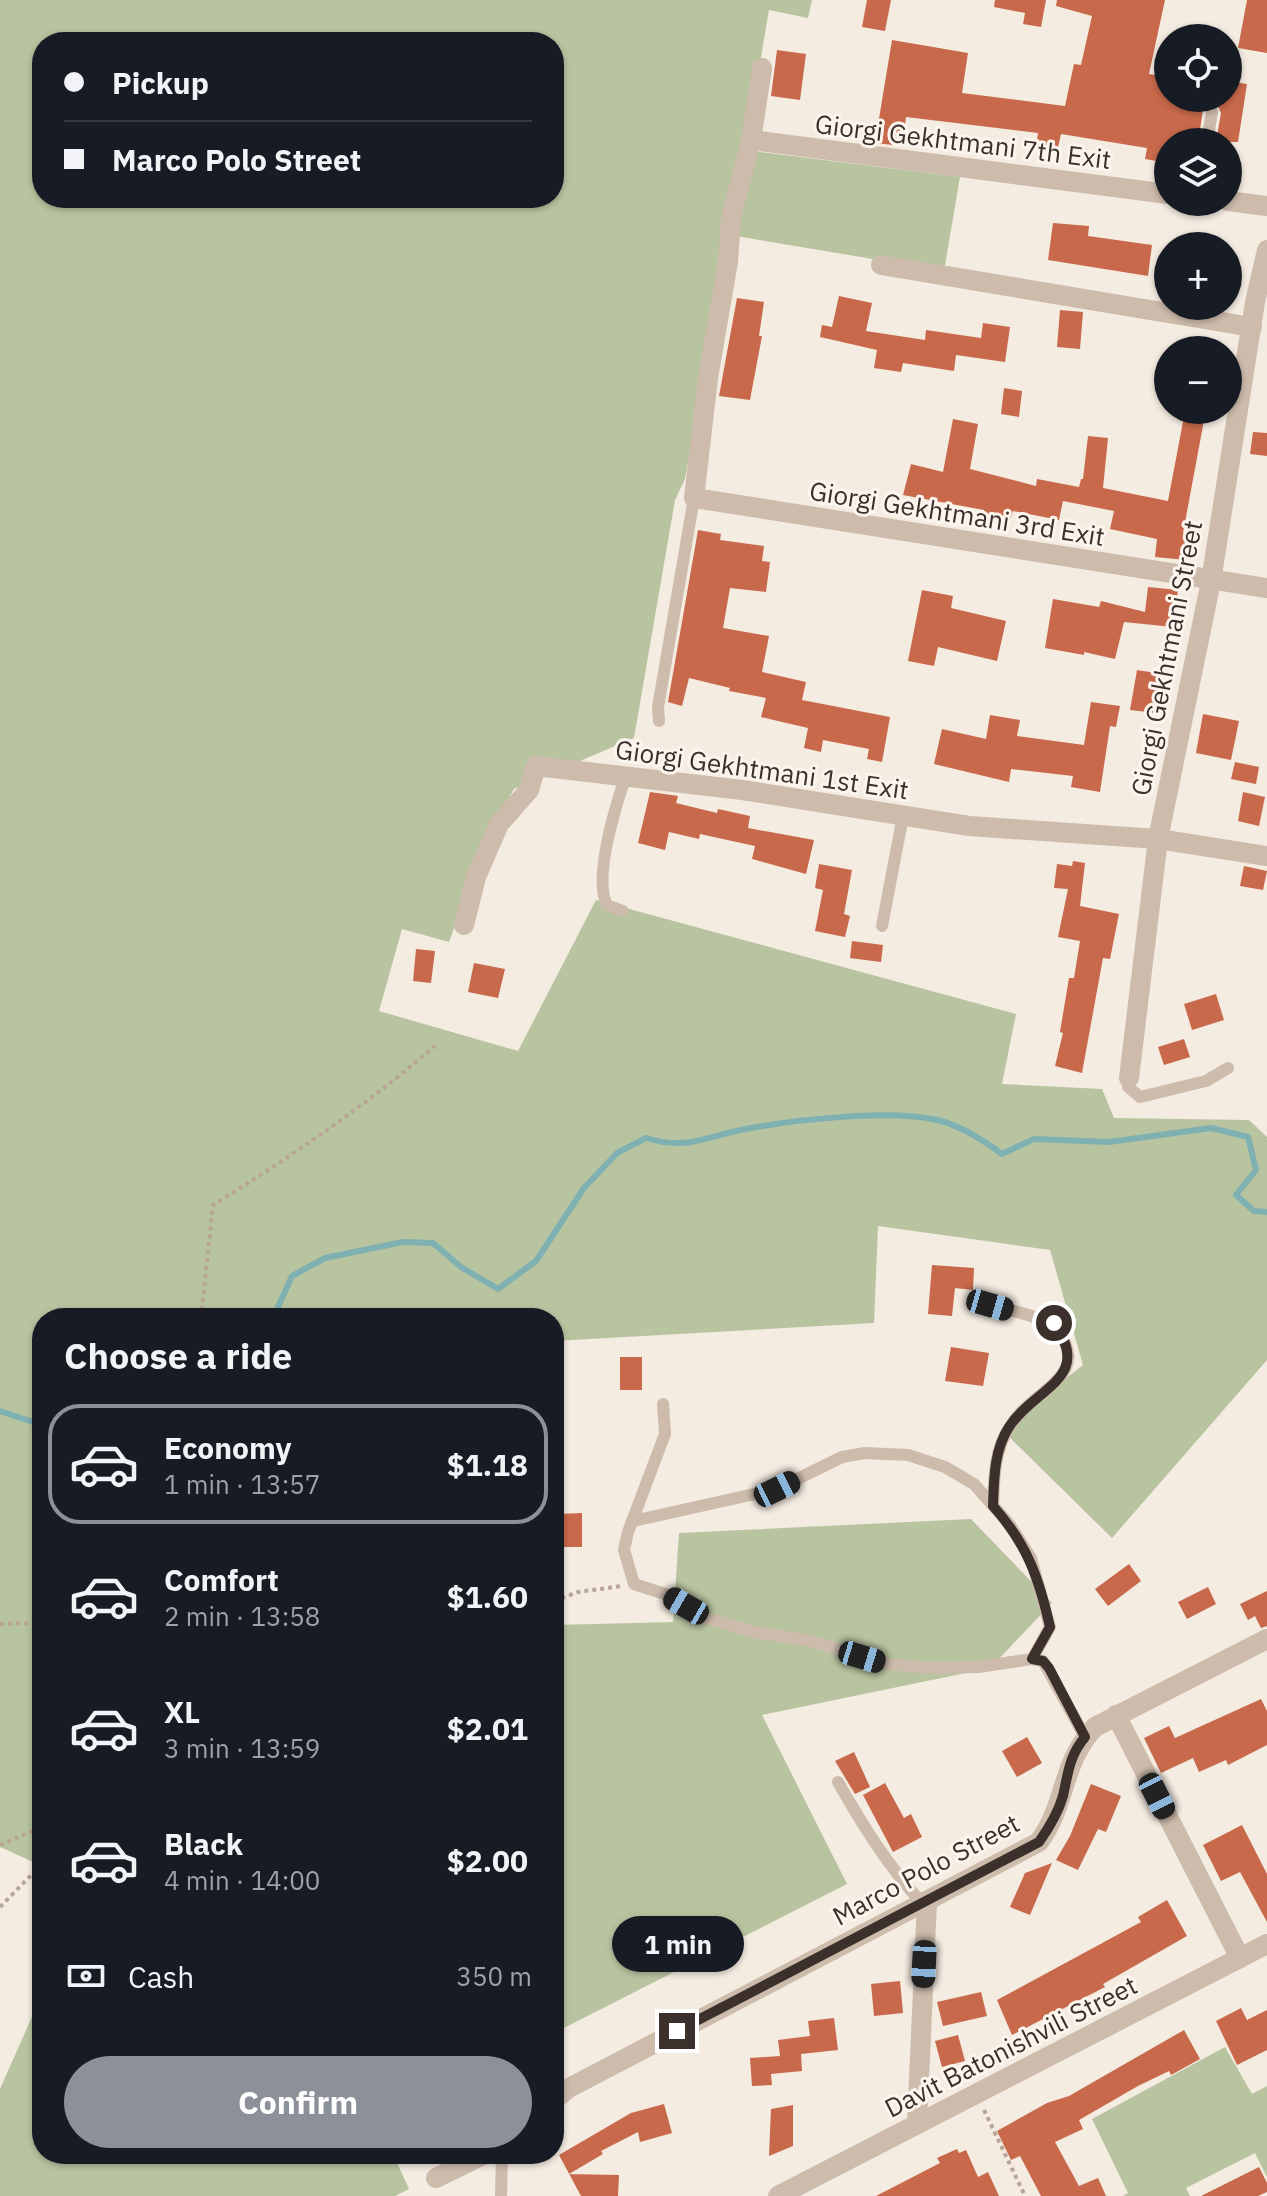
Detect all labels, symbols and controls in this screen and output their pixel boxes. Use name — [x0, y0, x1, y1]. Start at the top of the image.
map controls — [1154, 24, 1242, 424]
button: locate — [1154, 24, 1242, 112]
text: Pickup — [112, 63, 209, 102]
street label: Giorgi Gekhtmani 7th Exit — [813, 106, 1113, 176]
button: layers — [1154, 128, 1242, 216]
text: Marco Polo Street — [112, 140, 361, 179]
button: + — [1154, 232, 1242, 320]
button: − — [1154, 336, 1242, 424]
street label: Giorgi Gekhtmani 3rd Exit — [807, 473, 1107, 553]
street label: Giorgi Gekhtmani Street — [1123, 517, 1209, 798]
street label: Giorgi Gekhtmani 1st Exit — [613, 732, 911, 806]
car — [964, 1287, 1016, 1323]
route start — [1036, 1305, 1072, 1341]
text: Choose a ride — [64, 1332, 292, 1379]
icon: car — [68, 1428, 140, 1500]
text: Economy — [164, 1428, 292, 1467]
text: $1.18 — [447, 1445, 528, 1484]
text: 1 min · 13:57 — [164, 1467, 320, 1501]
car — [750, 1468, 804, 1510]
icon: car — [68, 1560, 140, 1632]
text: Comfort — [164, 1560, 279, 1599]
text: $1.60 — [447, 1577, 528, 1616]
car — [659, 1584, 713, 1628]
text: 2 min · 13:58 — [164, 1599, 320, 1633]
car — [836, 1639, 888, 1675]
icon: car — [68, 1692, 140, 1764]
text: XL — [164, 1692, 200, 1731]
text: $2.01 — [447, 1709, 528, 1748]
text: 3 min · 13:59 — [164, 1731, 320, 1765]
car — [1135, 1769, 1179, 1823]
street label: Marco Polo Street — [826, 1806, 1025, 1933]
icon: car — [68, 1824, 140, 1896]
text: Black — [164, 1824, 243, 1863]
text: $2.00 — [447, 1841, 528, 1880]
text: 4 min · 14:00 — [164, 1863, 320, 1897]
callout: 1 min — [611, 1915, 743, 1971]
text: 1 min — [644, 1927, 712, 1961]
car — [911, 1939, 937, 1989]
icon: cash — [64, 1954, 108, 1998]
text: Cash — [128, 1957, 194, 1996]
text: 350 m — [456, 1959, 532, 1993]
street label: Davit Batonishvili Street — [879, 1968, 1143, 2125]
route end — [659, 2013, 695, 2049]
button: Confirm — [64, 2056, 532, 2148]

